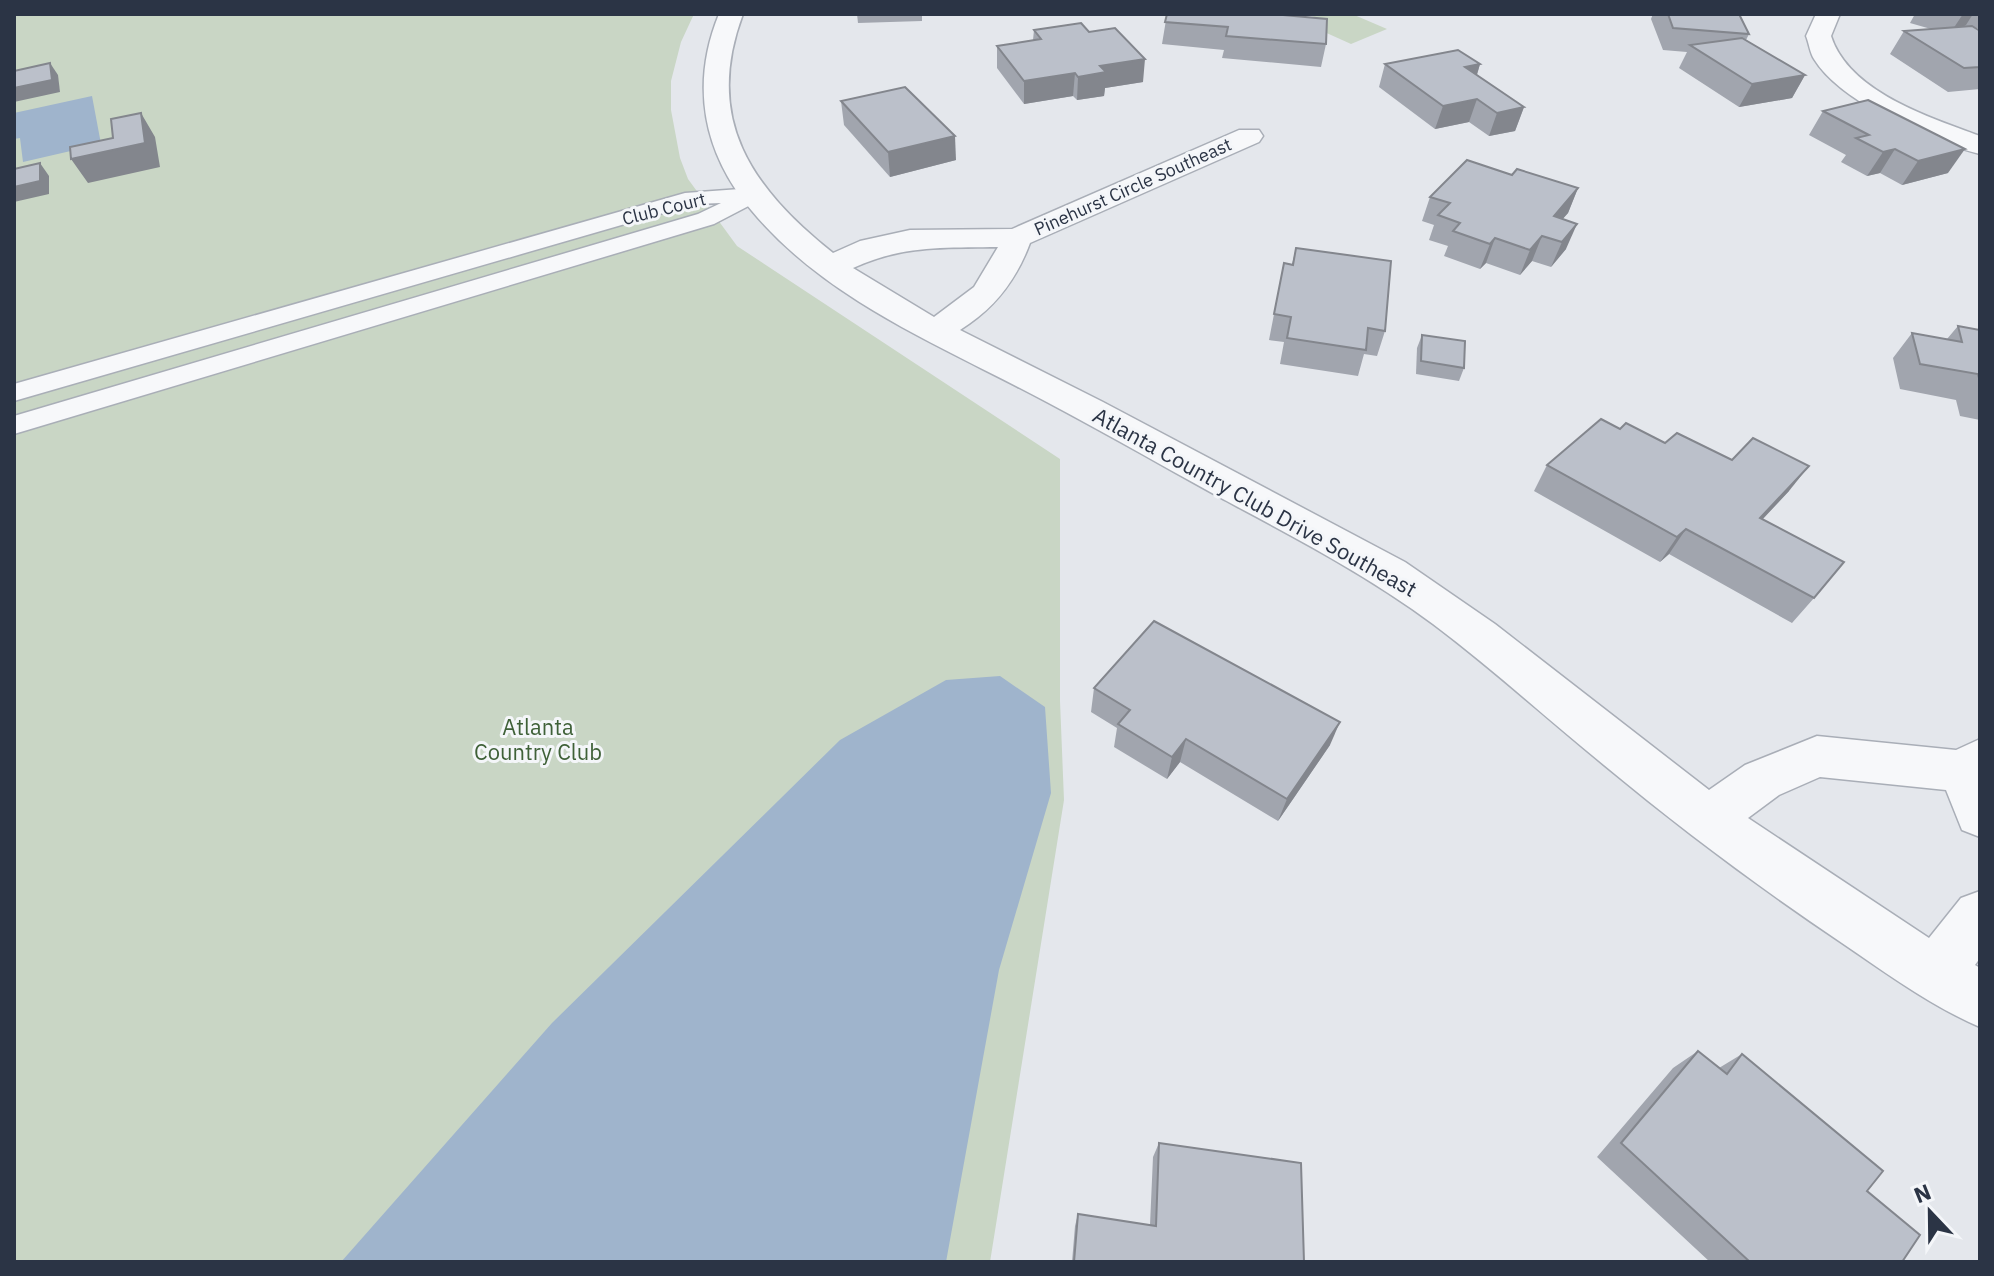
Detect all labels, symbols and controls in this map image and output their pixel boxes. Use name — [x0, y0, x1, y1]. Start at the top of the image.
street label: Pinehurst Circle Southeast — [1030, 133, 1235, 241]
street label: Club Court — [620, 187, 708, 230]
street label: Atlanta Country Club Drive Southeast — [1088, 400, 1422, 603]
park label: Atlanta Country Club — [474, 712, 602, 766]
north arrow — [1890, 1172, 1970, 1252]
text: N — [1910, 1177, 1935, 1209]

